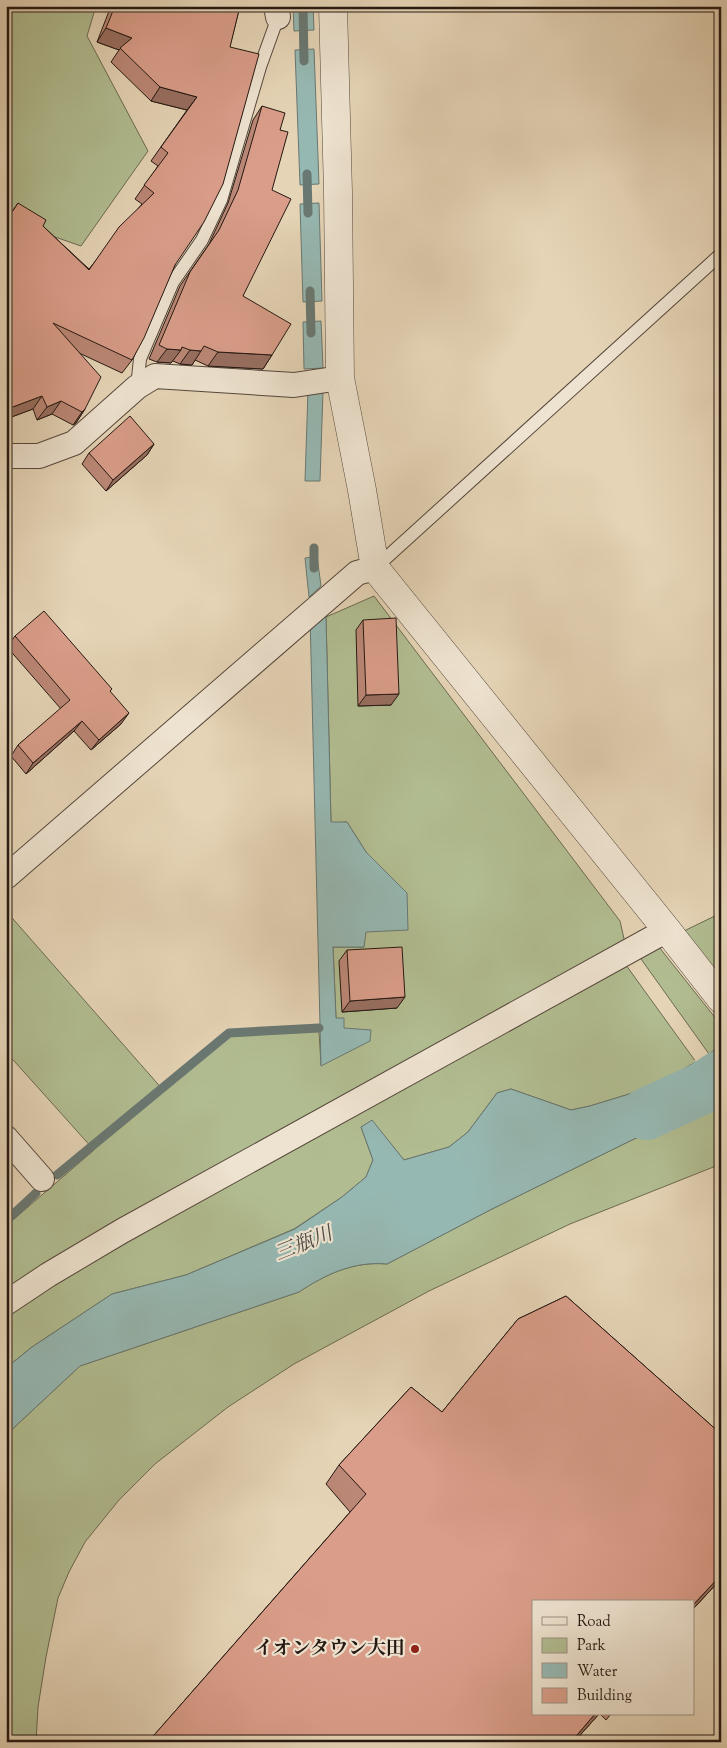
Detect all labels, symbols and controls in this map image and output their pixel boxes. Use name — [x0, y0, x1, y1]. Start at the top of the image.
water label: 三瓶川 — [271, 1220, 339, 1270]
legend — [532, 1600, 694, 1716]
text: Road — [577, 1612, 611, 1633]
place label: イオンタウン大田 — [254, 1636, 405, 1663]
text: Park — [577, 1636, 606, 1657]
marker: イオンタウン大田 — [409, 1643, 421, 1655]
text: Water — [577, 1662, 618, 1683]
text: Building — [577, 1686, 632, 1707]

